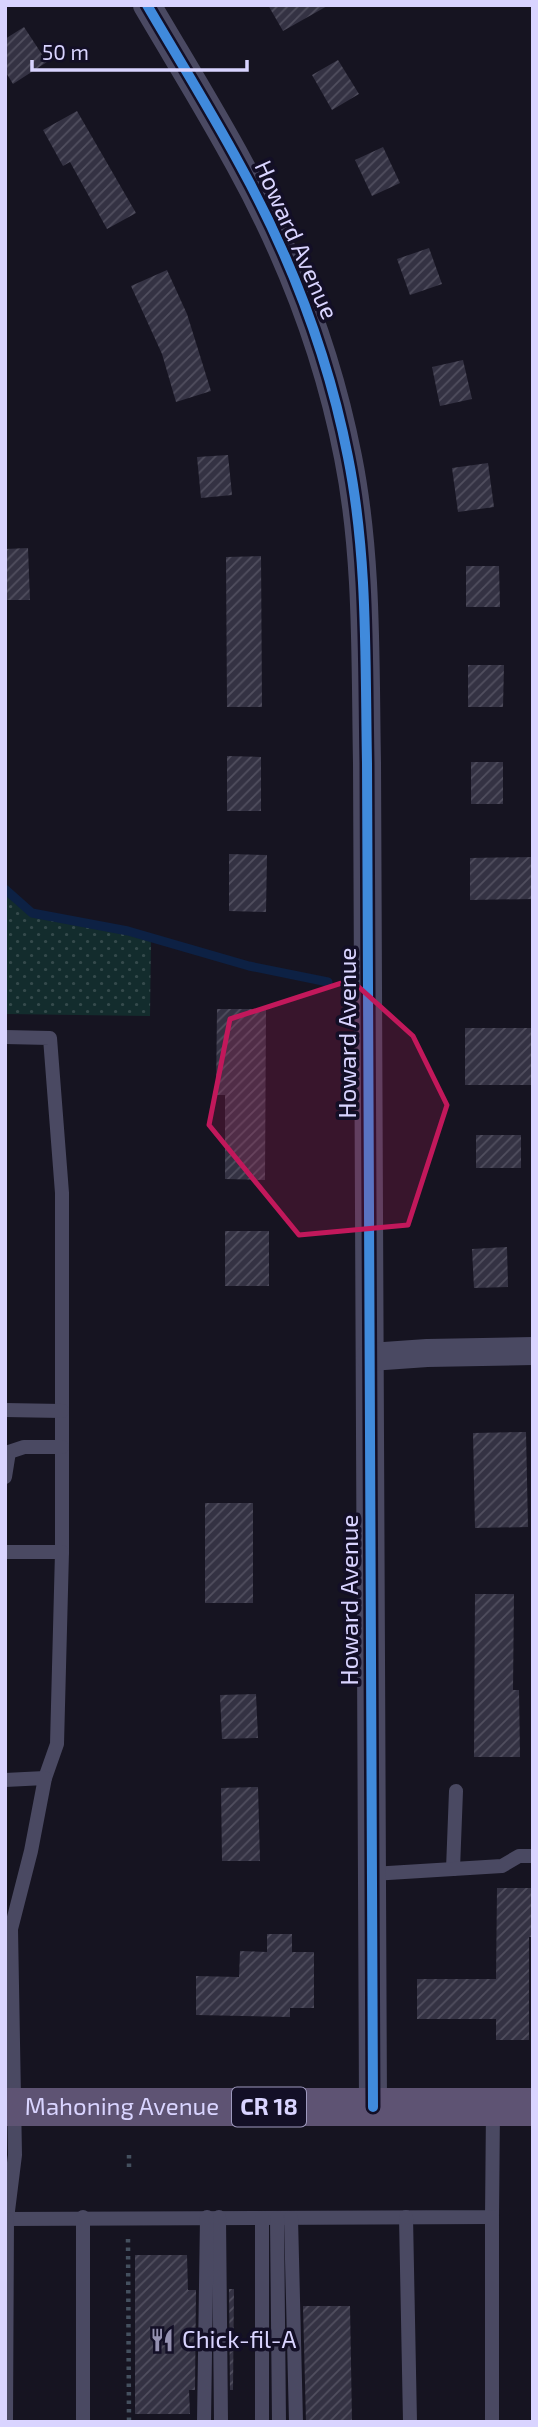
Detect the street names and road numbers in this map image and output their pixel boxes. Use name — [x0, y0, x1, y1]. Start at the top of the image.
street label: Howard Avenue — [249, 155, 345, 323]
street label: Howard Avenue — [332, 948, 361, 1118]
street label: Howard Avenue — [334, 1515, 363, 1685]
road number: CR 18 — [232, 2088, 306, 2126]
street label: Mahoning Avenue — [25, 2091, 219, 2120]

